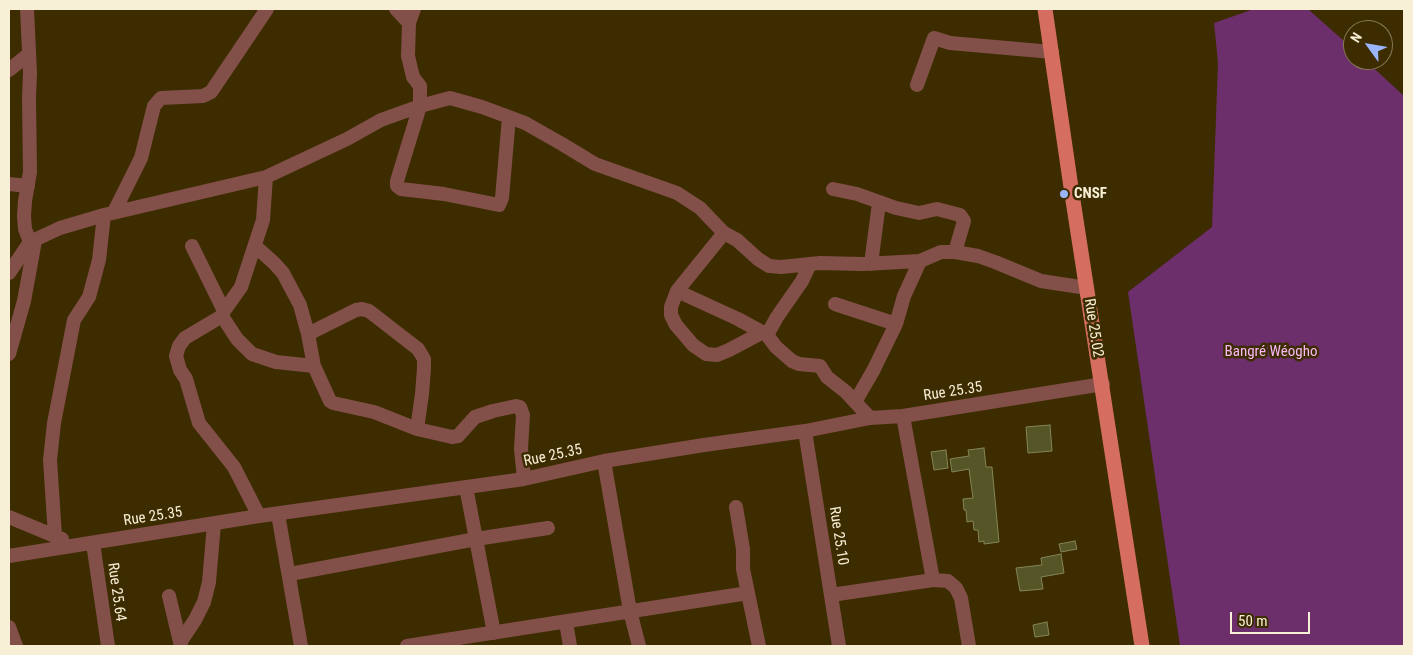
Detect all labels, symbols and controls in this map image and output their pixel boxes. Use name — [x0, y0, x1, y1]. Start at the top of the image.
north arrow — [1343, 20, 1393, 70]
text: N — [1347, 30, 1365, 45]
place label: CNSF — [1074, 185, 1107, 203]
marker: CNSF — [1058, 188, 1070, 200]
street label: Rue 25.02 — [1079, 297, 1107, 359]
park label: Bangré Wéogho — [1225, 343, 1317, 361]
street label: Rue 25.35 — [922, 378, 984, 406]
street label: Rue 25.35 — [522, 441, 584, 471]
street label: Rue 25.35 — [122, 503, 184, 531]
street label: Rue 25.10 — [824, 505, 852, 567]
street label: Rue 25.64 — [103, 561, 129, 623]
scale bar — [1233, 602, 1313, 634]
text: 50 m — [1238, 612, 1268, 630]

